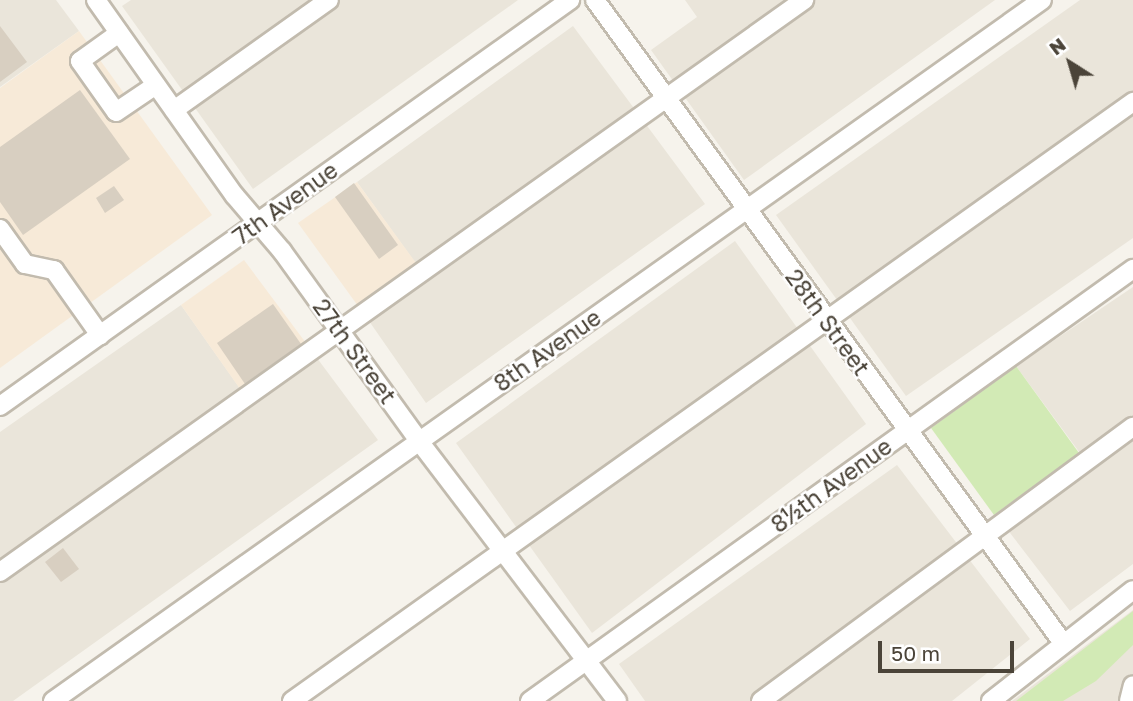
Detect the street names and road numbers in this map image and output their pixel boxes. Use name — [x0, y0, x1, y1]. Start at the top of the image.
street label: 7th Avenue — [227, 156, 343, 250]
street label: 28th Street — [780, 264, 876, 380]
street label: 27th Street — [308, 293, 402, 409]
street label: 8th Avenue — [488, 303, 606, 397]
street label: 8½th Avenue — [765, 432, 897, 538]

